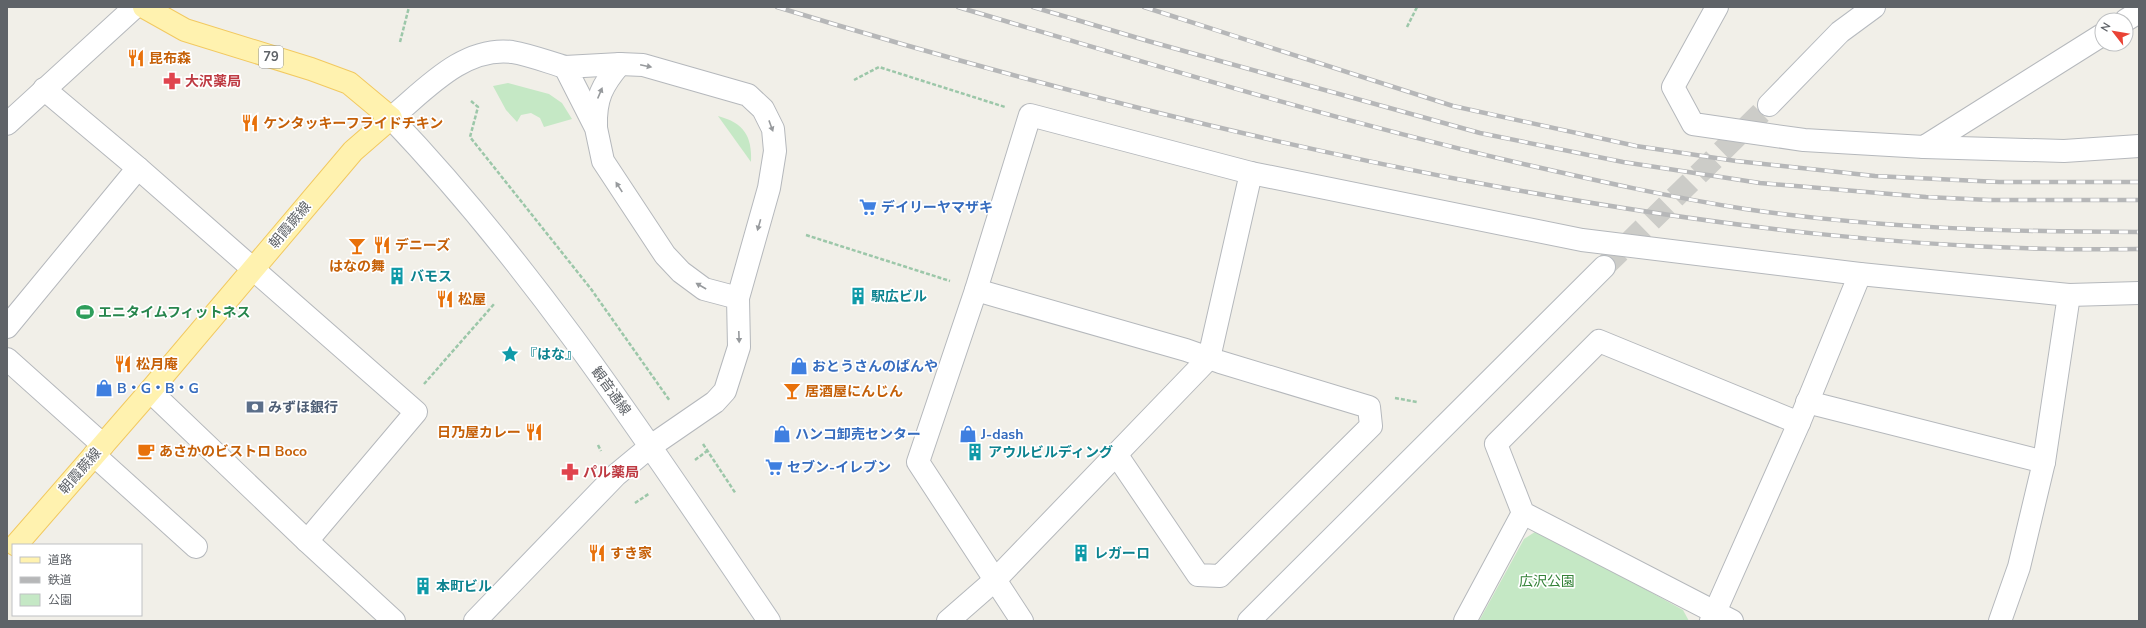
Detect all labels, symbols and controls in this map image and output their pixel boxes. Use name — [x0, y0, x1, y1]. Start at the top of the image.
north arrow — [2094, 12, 2134, 52]
text: N — [2097, 20, 2114, 34]
road number: 79 — [259, 46, 283, 68]
restaurant icon: 昆布森 — [126, 48, 146, 68]
place label: 昆布森 — [149, 49, 191, 68]
one-way arrow — [639, 64, 652, 70]
pharmacy icon: 大沢薬局 — [162, 71, 182, 91]
place label: 大沢薬局 — [185, 72, 241, 91]
one-way arrow — [598, 87, 604, 99]
restaurant icon: ケンタッキーフライドチキン — [240, 113, 260, 133]
place label: ケンタッキーフライドチキン — [263, 114, 443, 133]
one-way arrow — [768, 120, 774, 132]
one-way arrow — [616, 181, 623, 193]
street label: 朝霞蕨線 — [265, 197, 315, 253]
supermarket icon: デイリーヤマザキ — [858, 197, 878, 217]
place label: デイリーヤマザキ — [881, 198, 993, 217]
one-way arrow — [755, 219, 761, 231]
restaurant icon: デニーズ — [372, 235, 392, 255]
bar icon: はなの舞 — [347, 236, 367, 256]
place label: デニーズ — [395, 236, 450, 255]
place label: はなの舞 — [329, 257, 385, 276]
building icon: バモス — [387, 266, 407, 286]
place label: バモス — [410, 267, 452, 286]
one-way arrow — [695, 283, 707, 290]
building icon: 駅広ビル — [848, 286, 868, 306]
place label: 駅広ビル — [871, 287, 927, 306]
restaurant icon: 松屋 — [435, 289, 455, 309]
place label: 松屋 — [458, 290, 486, 309]
sports icon: エニタイムフィットネス — [75, 302, 95, 322]
place label: エニタイムフィットネス — [98, 303, 251, 322]
one-way arrow — [736, 331, 742, 344]
place icon: 『はな』 — [500, 344, 520, 364]
place label: 『はな』 — [523, 345, 579, 364]
restaurant icon: 松月庵 — [113, 354, 133, 374]
place label: 松月庵 — [136, 355, 178, 374]
shop icon: おとうさんのぱんや — [789, 356, 809, 376]
place label: おとうさんのぱんや — [812, 357, 938, 376]
street label: 観音通線 — [587, 363, 635, 419]
shop icon: B・G・B・G — [94, 378, 114, 398]
place label: B・G・B・G — [117, 379, 199, 398]
bar icon: 居酒屋にんじん — [782, 381, 802, 401]
place label: 居酒屋にんじん — [805, 382, 903, 401]
bank icon: みずほ銀行 — [245, 397, 265, 417]
place label: みずほ銀行 — [268, 398, 338, 417]
restaurant icon: 日乃屋カレー — [524, 422, 544, 442]
place label: 日乃屋カレー — [437, 423, 521, 442]
shop icon: ハンコ卸売センター — [772, 424, 792, 444]
shop icon: J-dash — [958, 424, 978, 444]
place label: ハンコ卸売センター — [795, 425, 921, 444]
place label: J-dash — [980, 425, 1023, 444]
cafe icon: あさかのビストロ Boco — [136, 441, 156, 461]
place label: あさかのビストロ Boco — [159, 442, 307, 461]
building icon: アウルビルディング — [965, 442, 985, 462]
place label: アウルビルディング — [988, 443, 1113, 462]
street label: 朝霞蕨線 — [54, 444, 106, 498]
supermarket icon: セブン-イレブン — [764, 457, 784, 477]
place label: セブン-イレブン — [787, 458, 891, 477]
pharmacy icon: パル薬局 — [560, 462, 580, 482]
place label: パル薬局 — [583, 463, 639, 482]
restaurant icon: すき家 — [587, 543, 607, 563]
building icon: レガーロ — [1071, 543, 1091, 563]
legend — [12, 544, 142, 616]
place label: すき家 — [610, 544, 652, 563]
place label: レガーロ — [1094, 544, 1150, 563]
text: 道路 — [48, 552, 72, 568]
text: 鉄道 — [48, 572, 72, 588]
park label: 広沢公園 — [1519, 572, 1575, 591]
building icon: 本町ビル — [413, 576, 433, 596]
place label: 本町ビル — [436, 577, 492, 596]
text: 公園 — [48, 592, 72, 608]

